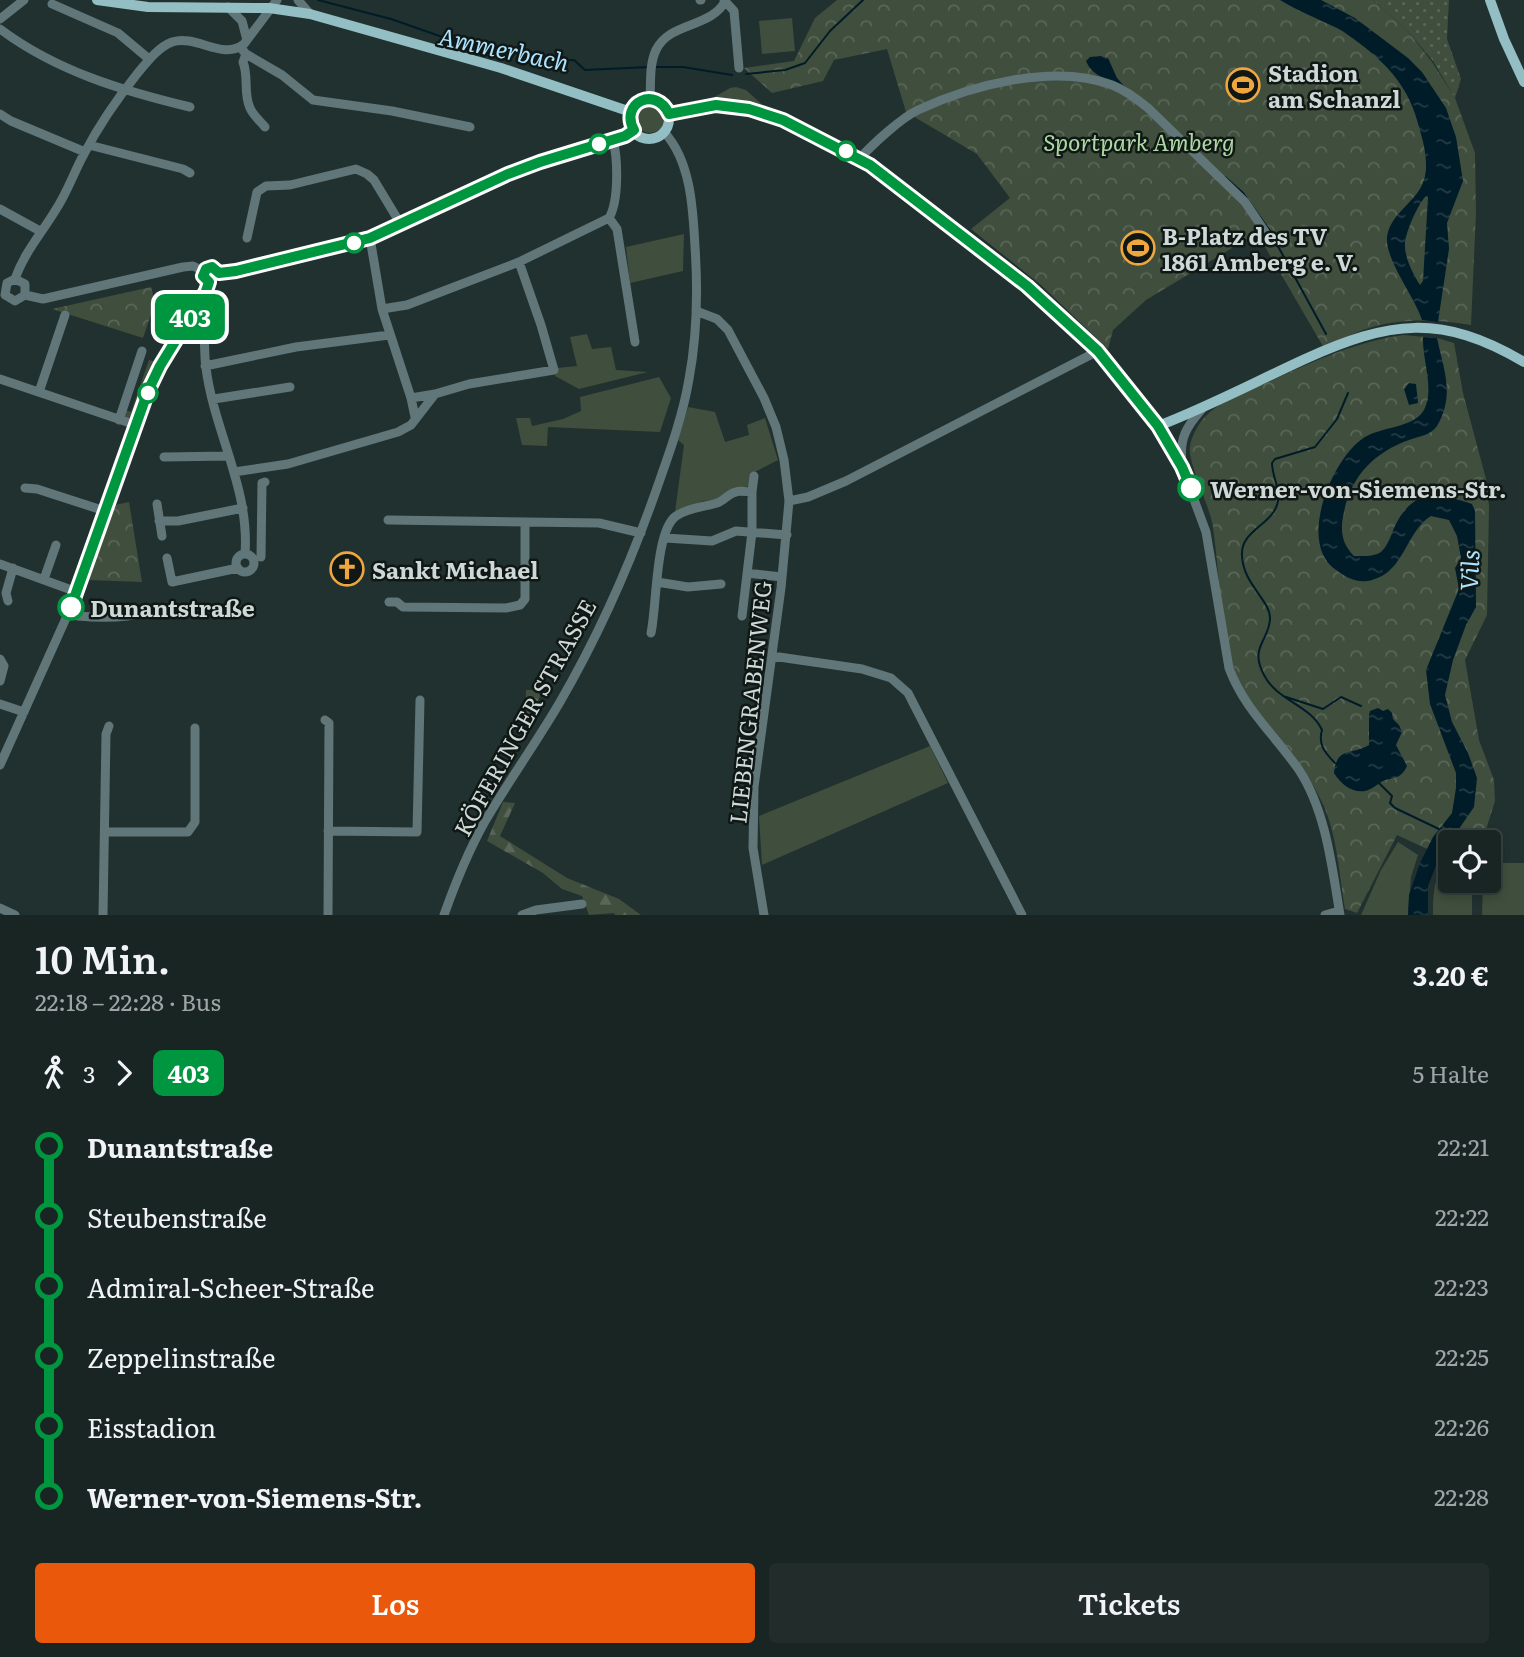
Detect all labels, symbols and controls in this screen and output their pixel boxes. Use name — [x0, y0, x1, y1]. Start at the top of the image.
water label: Ammerbach — [436, 17, 572, 79]
place label: Stadion am Schanzl — [1268, 55, 1401, 115]
sports icon: Stadion am Schanzl — [1224, 66, 1262, 104]
park label: Sportpark Amberg — [1043, 124, 1235, 158]
unlabelled marker — [589, 134, 609, 154]
unlabelled marker — [836, 141, 856, 161]
place label: B-Platz des TV 1861 Amberg e. V. — [1162, 218, 1359, 278]
sports icon: B-Platz des TV 1861 Amberg e. V. — [1119, 229, 1157, 267]
unlabelled marker — [344, 233, 364, 253]
line badge: 403 — [150, 294, 230, 340]
text: 403 — [169, 299, 211, 334]
unlabelled marker — [138, 383, 158, 403]
place label: Werner-von-Siemens-Str. — [1210, 471, 1507, 505]
marker: Werner-von-Siemens-Str. — [1178, 475, 1204, 501]
water label: Vils — [1449, 549, 1487, 591]
church icon: Sankt Michael — [328, 550, 366, 588]
place label: Sankt Michael — [372, 552, 539, 586]
street label: LIEBENGRABENWEG — [719, 579, 779, 825]
place label: Dunantstraße — [90, 590, 255, 624]
street label: KÖFERINGER STRASSE — [444, 592, 604, 842]
marker: Dunantstraße — [58, 594, 84, 620]
map controls — [1438, 830, 1501, 893]
button: locate — [1438, 830, 1501, 893]
text: 10 Min. — [35, 929, 170, 986]
text: 3.20 € — [1413, 955, 1489, 994]
text: 22:18 – 22:28 · Bus — [35, 984, 221, 1018]
icon: walk — [35, 1054, 73, 1092]
icon: forward — [105, 1054, 143, 1092]
text: 403 — [167, 1055, 210, 1090]
text: 3 — [83, 1056, 95, 1090]
text: 5 Halte — [1412, 1056, 1489, 1090]
text: Dunantstraße — [87, 1127, 273, 1166]
text: 22:21 — [1437, 1129, 1489, 1163]
text: Steubenstraße — [87, 1197, 267, 1236]
text: 22:22 — [1435, 1199, 1489, 1233]
text: Admiral-Scheer-Straße — [87, 1267, 375, 1306]
text: 22:23 — [1434, 1269, 1489, 1303]
text: Zeppelinstraße — [87, 1337, 275, 1376]
text: 22:25 — [1435, 1339, 1489, 1373]
text: Eisstadion — [87, 1407, 216, 1446]
text: 22:26 — [1434, 1409, 1489, 1443]
text: Werner-von-Siemens-Str. — [87, 1477, 422, 1516]
text: 22:28 — [1434, 1479, 1489, 1513]
button: Los — [35, 1563, 755, 1643]
button: Tickets — [769, 1563, 1489, 1643]

